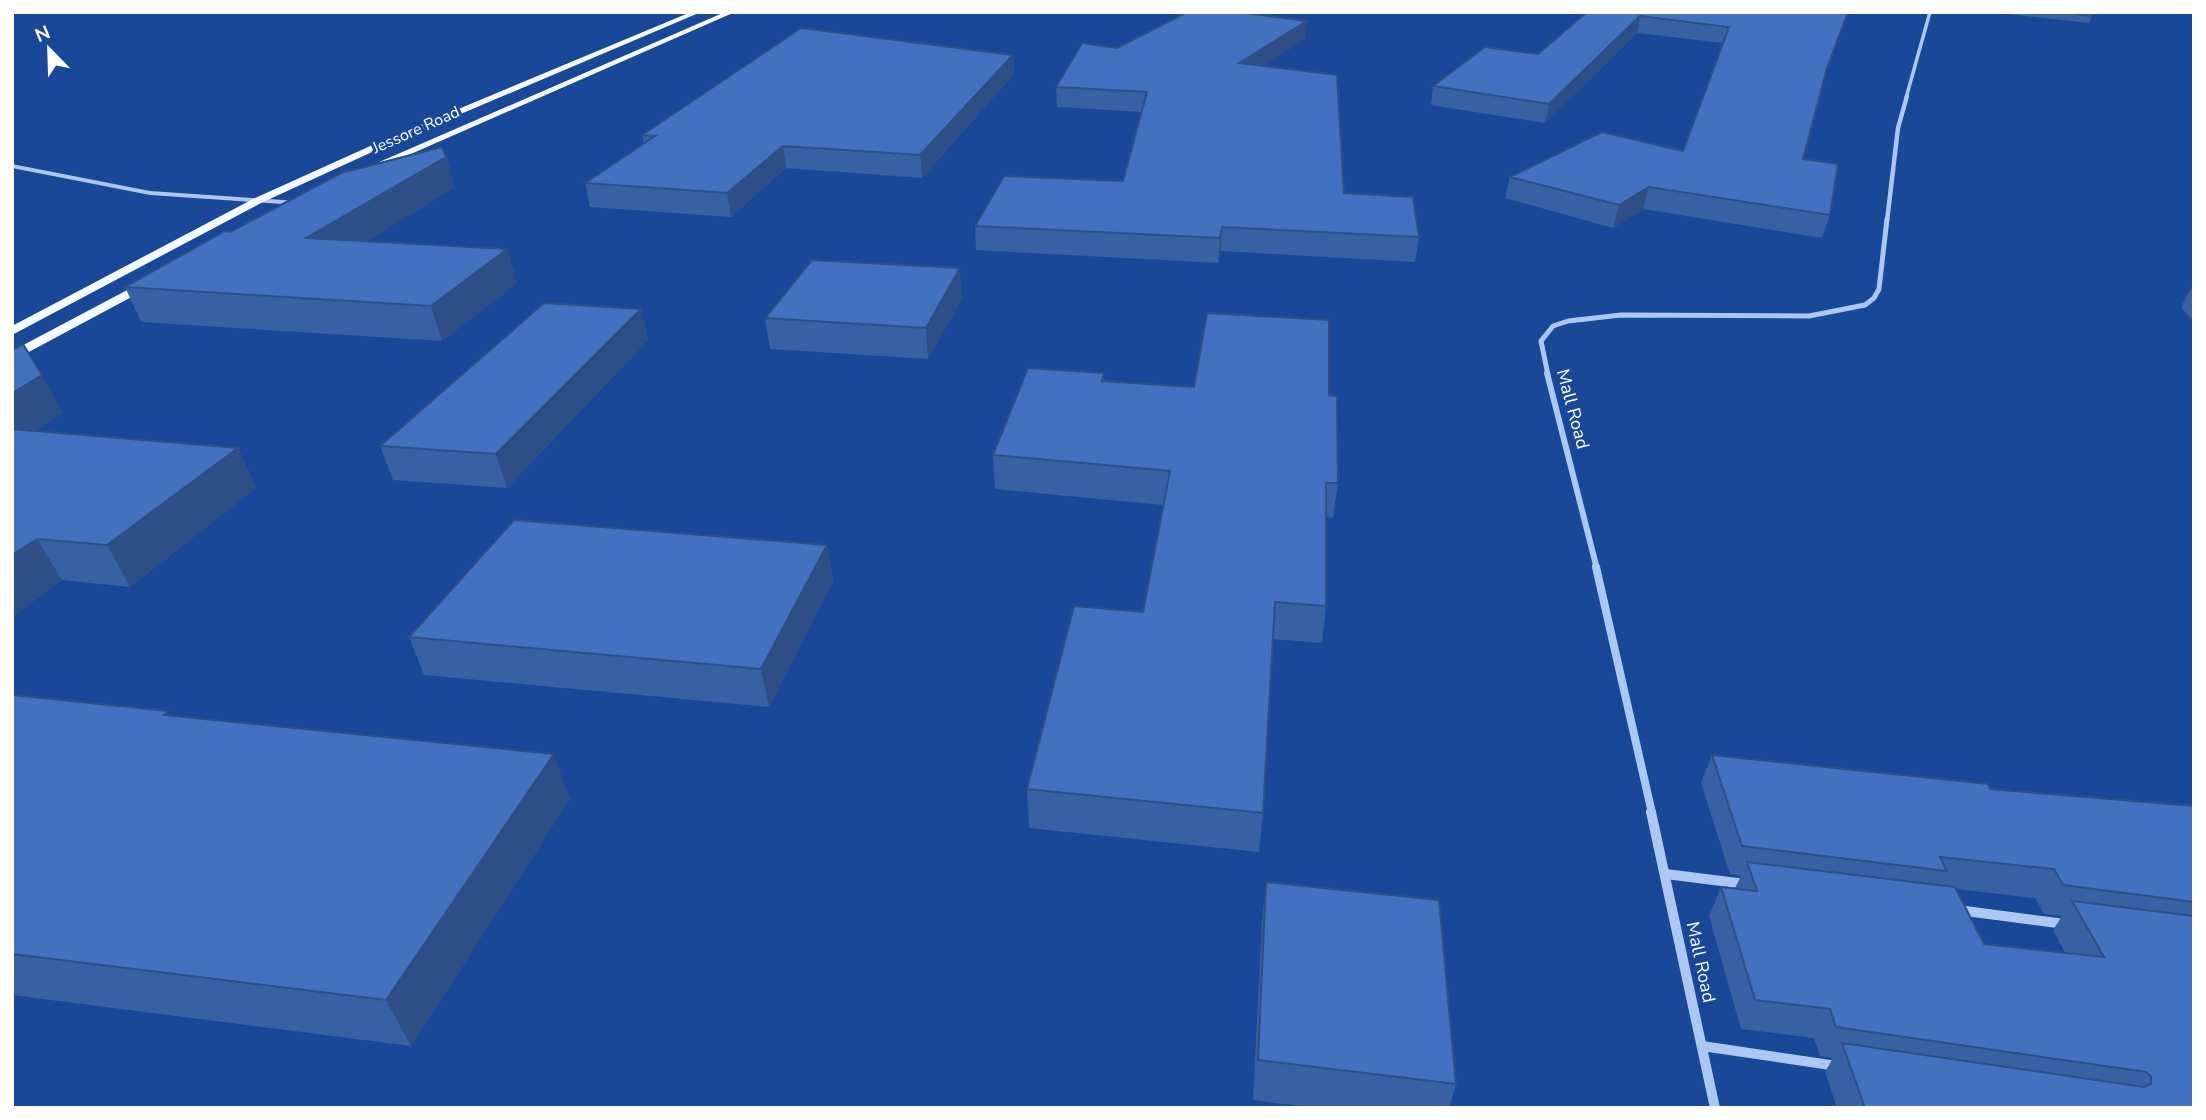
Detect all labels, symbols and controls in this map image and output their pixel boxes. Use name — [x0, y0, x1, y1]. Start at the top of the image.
north arrow — [14, 14, 84, 84]
text: N — [31, 20, 54, 49]
street label: Jessore Road — [368, 101, 463, 159]
street label: Mall Road — [1551, 366, 1595, 452]
street label: Mall Road — [1681, 919, 1721, 1005]

